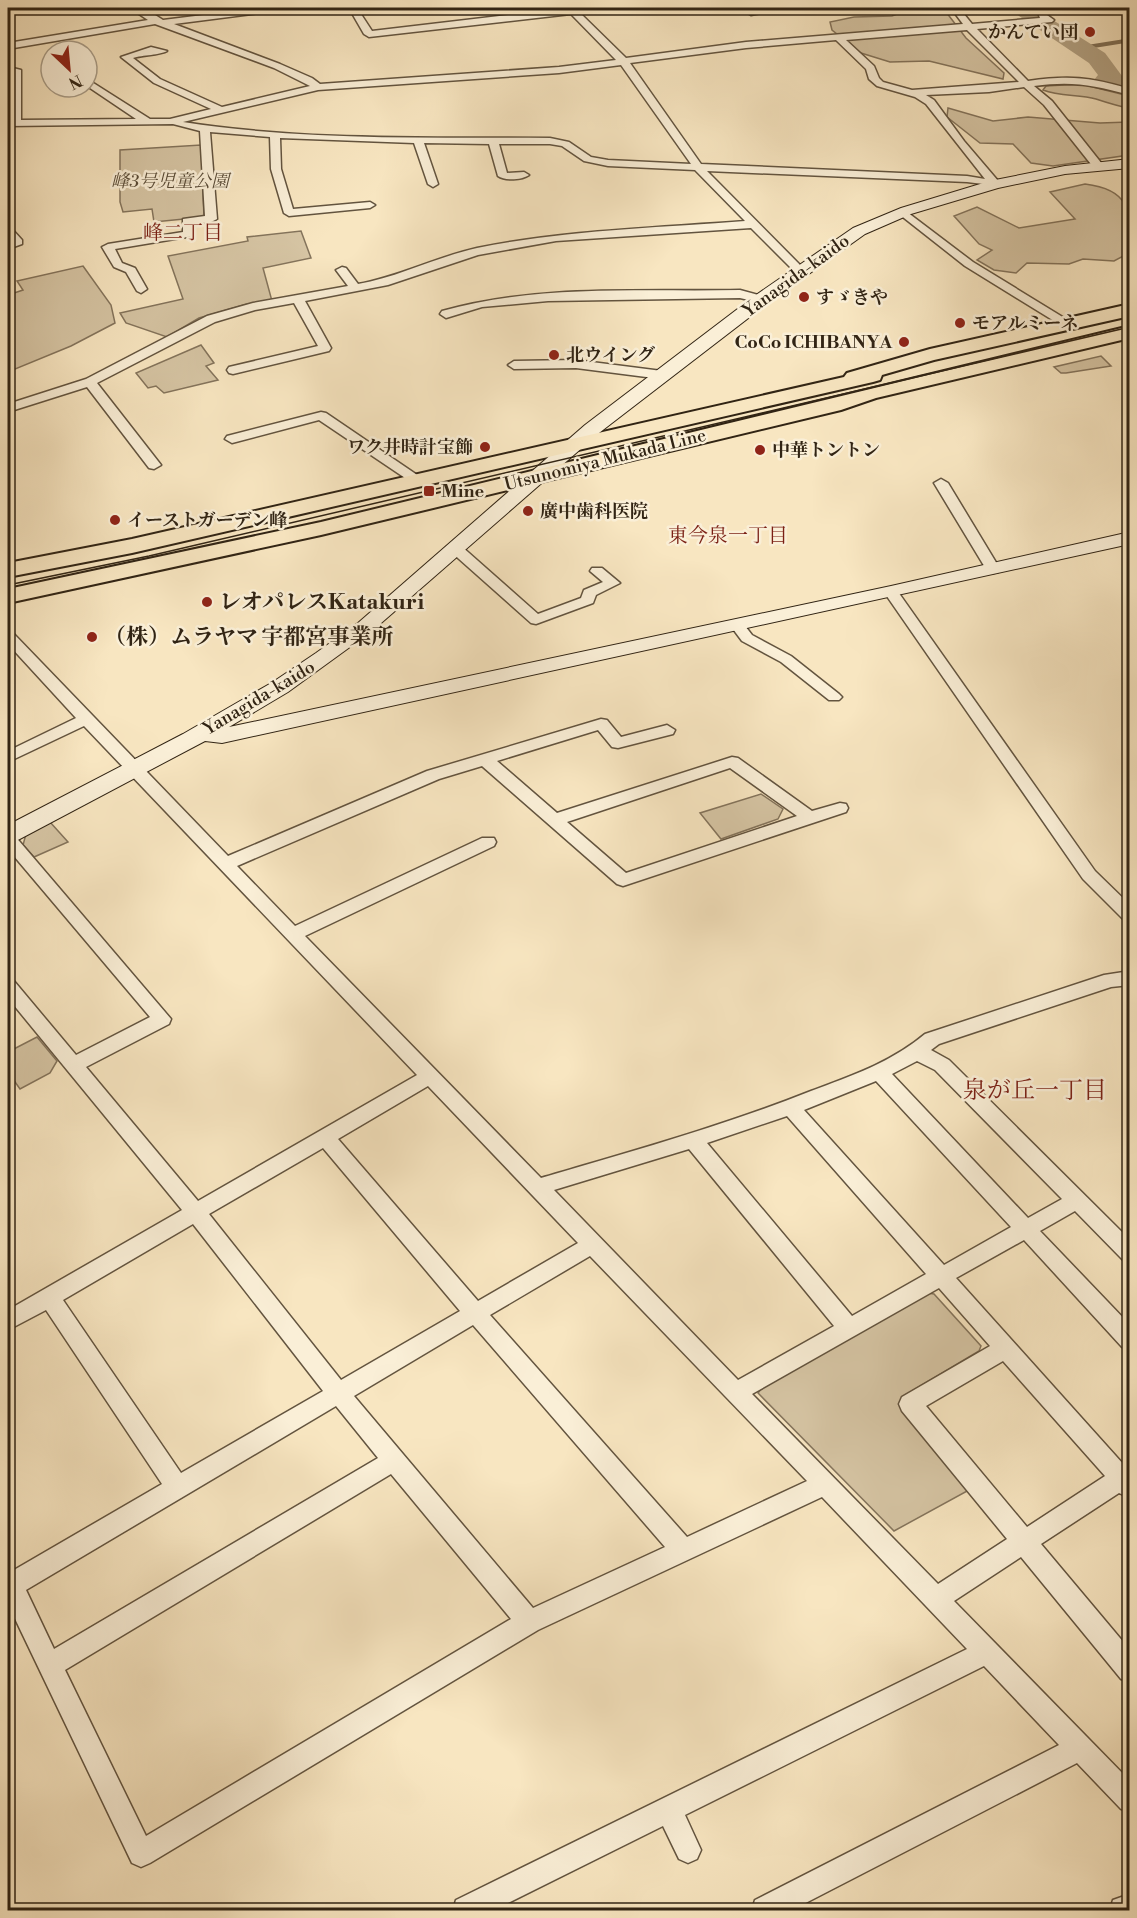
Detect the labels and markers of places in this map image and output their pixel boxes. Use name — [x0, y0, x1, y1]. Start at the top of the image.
place label: かんてい団 — [988, 21, 1078, 44]
marker: かんてい団 — [1083, 25, 1097, 39]
place label: すゞきや — [816, 286, 888, 309]
marker: すゞきや — [797, 290, 811, 304]
place label: モアルミーネ — [972, 312, 1078, 335]
marker: モアルミーネ — [953, 316, 967, 330]
place label: CoCo ICHIBANYA — [735, 331, 893, 354]
marker: CoCo ICHIBANYA — [897, 335, 911, 349]
place label: 北ウイング — [566, 344, 655, 367]
marker: 北ウイング — [547, 348, 561, 362]
place label: ワク井時計宝飾 — [347, 436, 473, 459]
place label: 中華トントン — [772, 439, 880, 462]
marker: ワク井時計宝飾 — [478, 440, 492, 454]
marker: 中華トントン — [753, 443, 767, 457]
place label: Mine — [441, 480, 484, 503]
marker: Mine — [422, 484, 436, 498]
place label: 廣中歯科医院 — [540, 500, 648, 523]
marker: 廣中歯科医院 — [521, 504, 535, 518]
place label: イーストガーデン峰 — [127, 509, 287, 532]
marker: イーストガーデン峰 — [108, 513, 122, 527]
place label: レオパレスKatakuri — [219, 589, 424, 616]
marker: レオパレスKatakuri — [200, 595, 214, 609]
place label: （株）ムラヤマ 宇都宮事業所 — [104, 624, 394, 651]
marker: （株）ムラヤマ 宇都宮事業所 — [85, 630, 99, 644]

